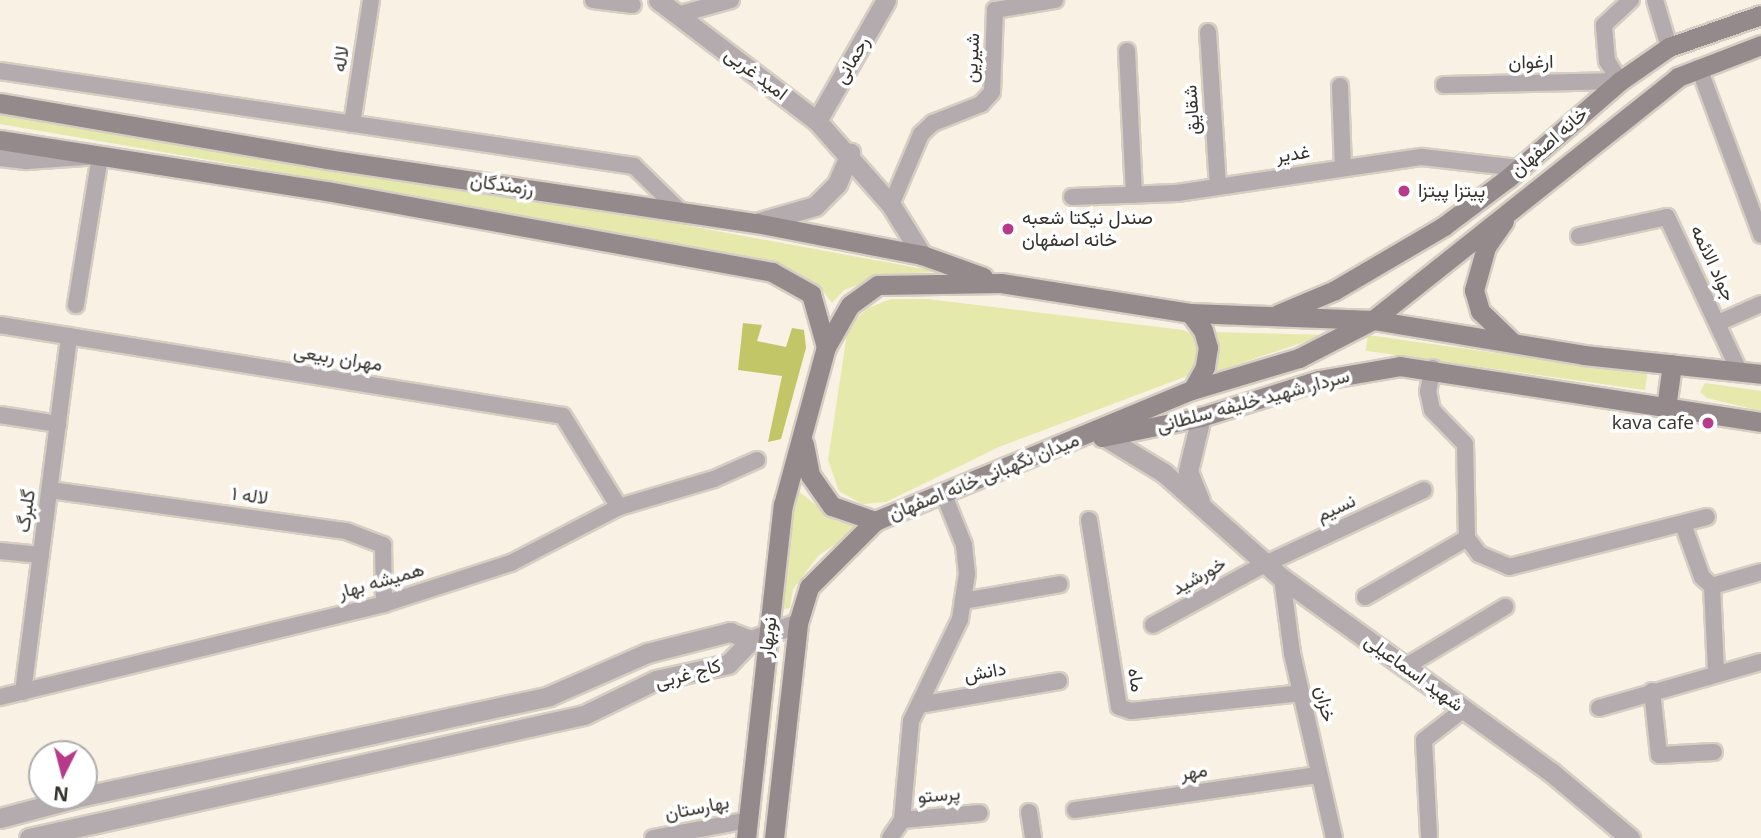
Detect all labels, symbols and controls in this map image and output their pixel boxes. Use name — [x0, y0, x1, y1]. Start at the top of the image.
street label: رحمانی — [829, 32, 875, 88]
street label: شیرین — [959, 32, 985, 84]
street label: امید غربی — [720, 43, 792, 105]
street label: لاله — [328, 44, 354, 74]
street label: ارغوان — [1508, 50, 1554, 74]
street label: شقایق — [1179, 84, 1205, 136]
street label: خانه اصفهان — [1506, 102, 1592, 182]
street label: غدیر — [1275, 140, 1311, 168]
street label: رزمندگان — [469, 169, 535, 201]
place label: پیتزا پیتزا — [1418, 180, 1485, 202]
marker: پیتزا پیتزا — [1396, 183, 1412, 199]
place label: صندل نیکتا شعبه خانه اصفهان — [1022, 207, 1153, 251]
marker: صندل نیکتا شعبه خانه اصفهان — [1000, 221, 1016, 237]
street label: جواد الائمه — [1685, 221, 1741, 305]
street label: مهران ربیعی — [292, 340, 384, 376]
street label: سردار شهید خلیفه سلطانی — [1154, 364, 1352, 438]
place label: kava cafe — [1612, 412, 1694, 434]
marker: kava cafe — [1700, 415, 1716, 431]
street label: میدان نگهبانی خانه اصفهان — [886, 428, 1082, 526]
street label: لاله ۱ — [230, 482, 270, 510]
street label: گلبرگ — [12, 488, 40, 534]
street label: نسیم — [1313, 489, 1359, 527]
street label: خورشید — [1168, 552, 1230, 600]
street label: همیشه بهار — [335, 558, 427, 604]
street label: نوبهار — [754, 616, 782, 658]
street label: شهید اسماعیلی — [1360, 629, 1468, 717]
street label: کاج غربی — [652, 654, 724, 694]
street label: دانش — [962, 657, 1008, 687]
street label: ماه — [1123, 666, 1149, 694]
street label: خزان — [1310, 684, 1340, 724]
north arrow — [28, 740, 98, 810]
street label: مهر — [1179, 759, 1209, 785]
text: N — [52, 780, 70, 808]
street label: پرستو — [917, 782, 961, 808]
street label: بهارستان — [663, 791, 731, 825]

